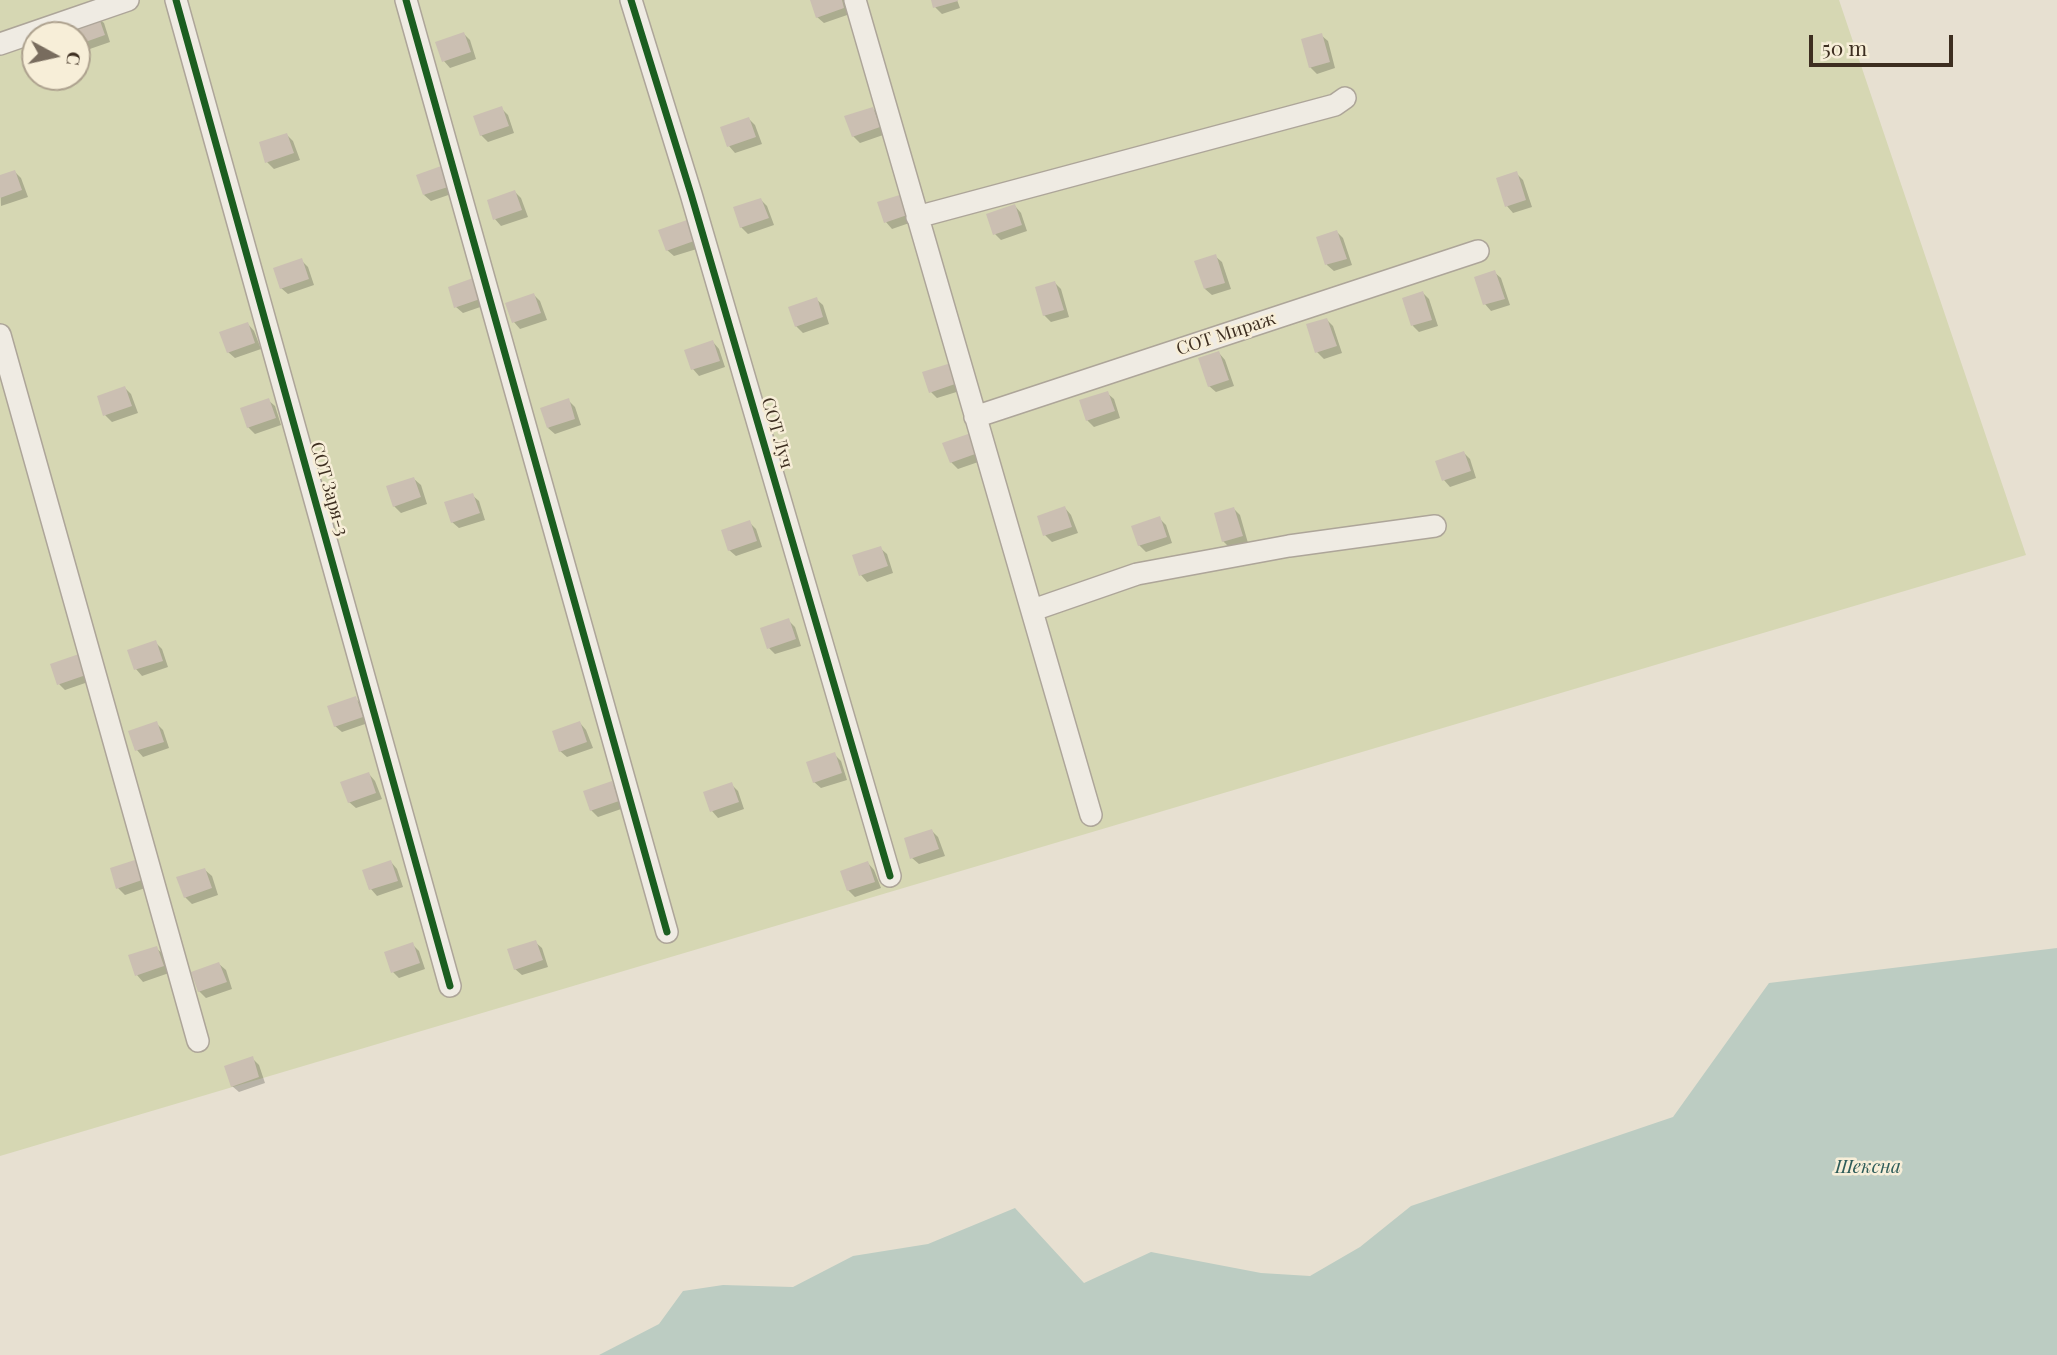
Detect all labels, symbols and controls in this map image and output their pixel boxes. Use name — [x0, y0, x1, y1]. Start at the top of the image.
north arrow — [21, 21, 91, 91]
scale bar — [1812, 21, 1955, 65]
text: 50 m — [1822, 33, 1867, 61]
text: С — [61, 50, 89, 67]
street label: СОТ Мираж — [1174, 308, 1278, 360]
street label: СОТ Луч — [757, 395, 797, 471]
street label: СОТ Заря-3 — [305, 439, 353, 539]
water label: Шексна — [1835, 1156, 1901, 1178]

